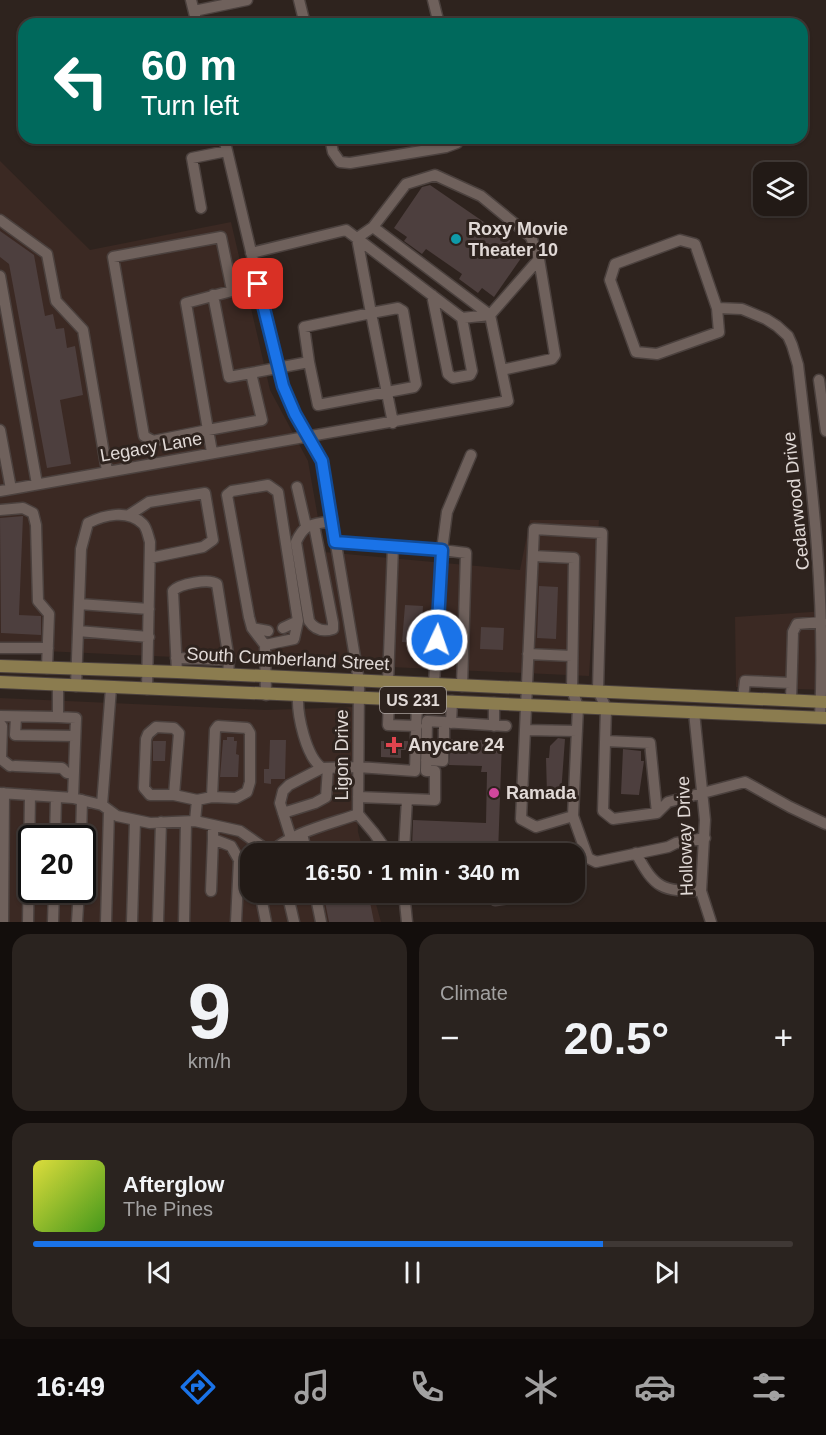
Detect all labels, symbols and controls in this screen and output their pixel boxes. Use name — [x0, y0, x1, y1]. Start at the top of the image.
icon: left — [42, 42, 120, 120]
text: 60 m — [141, 42, 237, 89]
text: Turn left — [141, 91, 239, 121]
map controls — [753, 162, 807, 216]
button: layers — [753, 162, 807, 216]
place label: Roxy Movie Theater 10 — [468, 219, 568, 260]
marker: Roxy Movie Theater 10 — [449, 232, 463, 246]
pin — [232, 258, 283, 309]
icon: arrive — [241, 267, 274, 300]
street label: Legacy Lane — [98, 428, 204, 466]
street label: Cedarwood Drive — [779, 431, 813, 571]
position arrow — [405, 608, 469, 672]
street label: South Cumberland Street — [186, 644, 390, 674]
road number: US 231 — [380, 687, 446, 713]
street label: Ligon Drive — [332, 709, 352, 801]
place label: Anycare 24 — [408, 735, 504, 755]
marker: Anycare 24 — [385, 736, 403, 754]
street label: Holloway Drive — [673, 776, 697, 896]
place label: Ramada — [506, 783, 577, 803]
marker: Ramada — [487, 786, 501, 800]
speed limit sign: 20 — [18, 825, 96, 903]
text: 16:50 · 1 min · 340 m — [305, 860, 520, 885]
text: 9 — [188, 967, 231, 1055]
text: Climate — [440, 982, 508, 1004]
text: 20.5° — [564, 1013, 669, 1064]
text: − — [440, 1019, 459, 1056]
text: + — [774, 1019, 793, 1056]
text: km/h — [188, 1050, 231, 1072]
text: Afterglow — [123, 1172, 224, 1197]
text: The Pines — [123, 1198, 213, 1220]
icon: previous — [143, 1256, 176, 1289]
icon: pause — [396, 1256, 429, 1289]
icon: next — [650, 1256, 683, 1289]
icon: directions — [177, 1366, 219, 1408]
icon: music — [291, 1366, 333, 1408]
icon: phone — [406, 1366, 448, 1408]
icon: climate — [520, 1366, 562, 1408]
icon: car — [634, 1366, 676, 1408]
icon: filters — [748, 1366, 790, 1408]
text: 16:49 — [36, 1372, 105, 1402]

